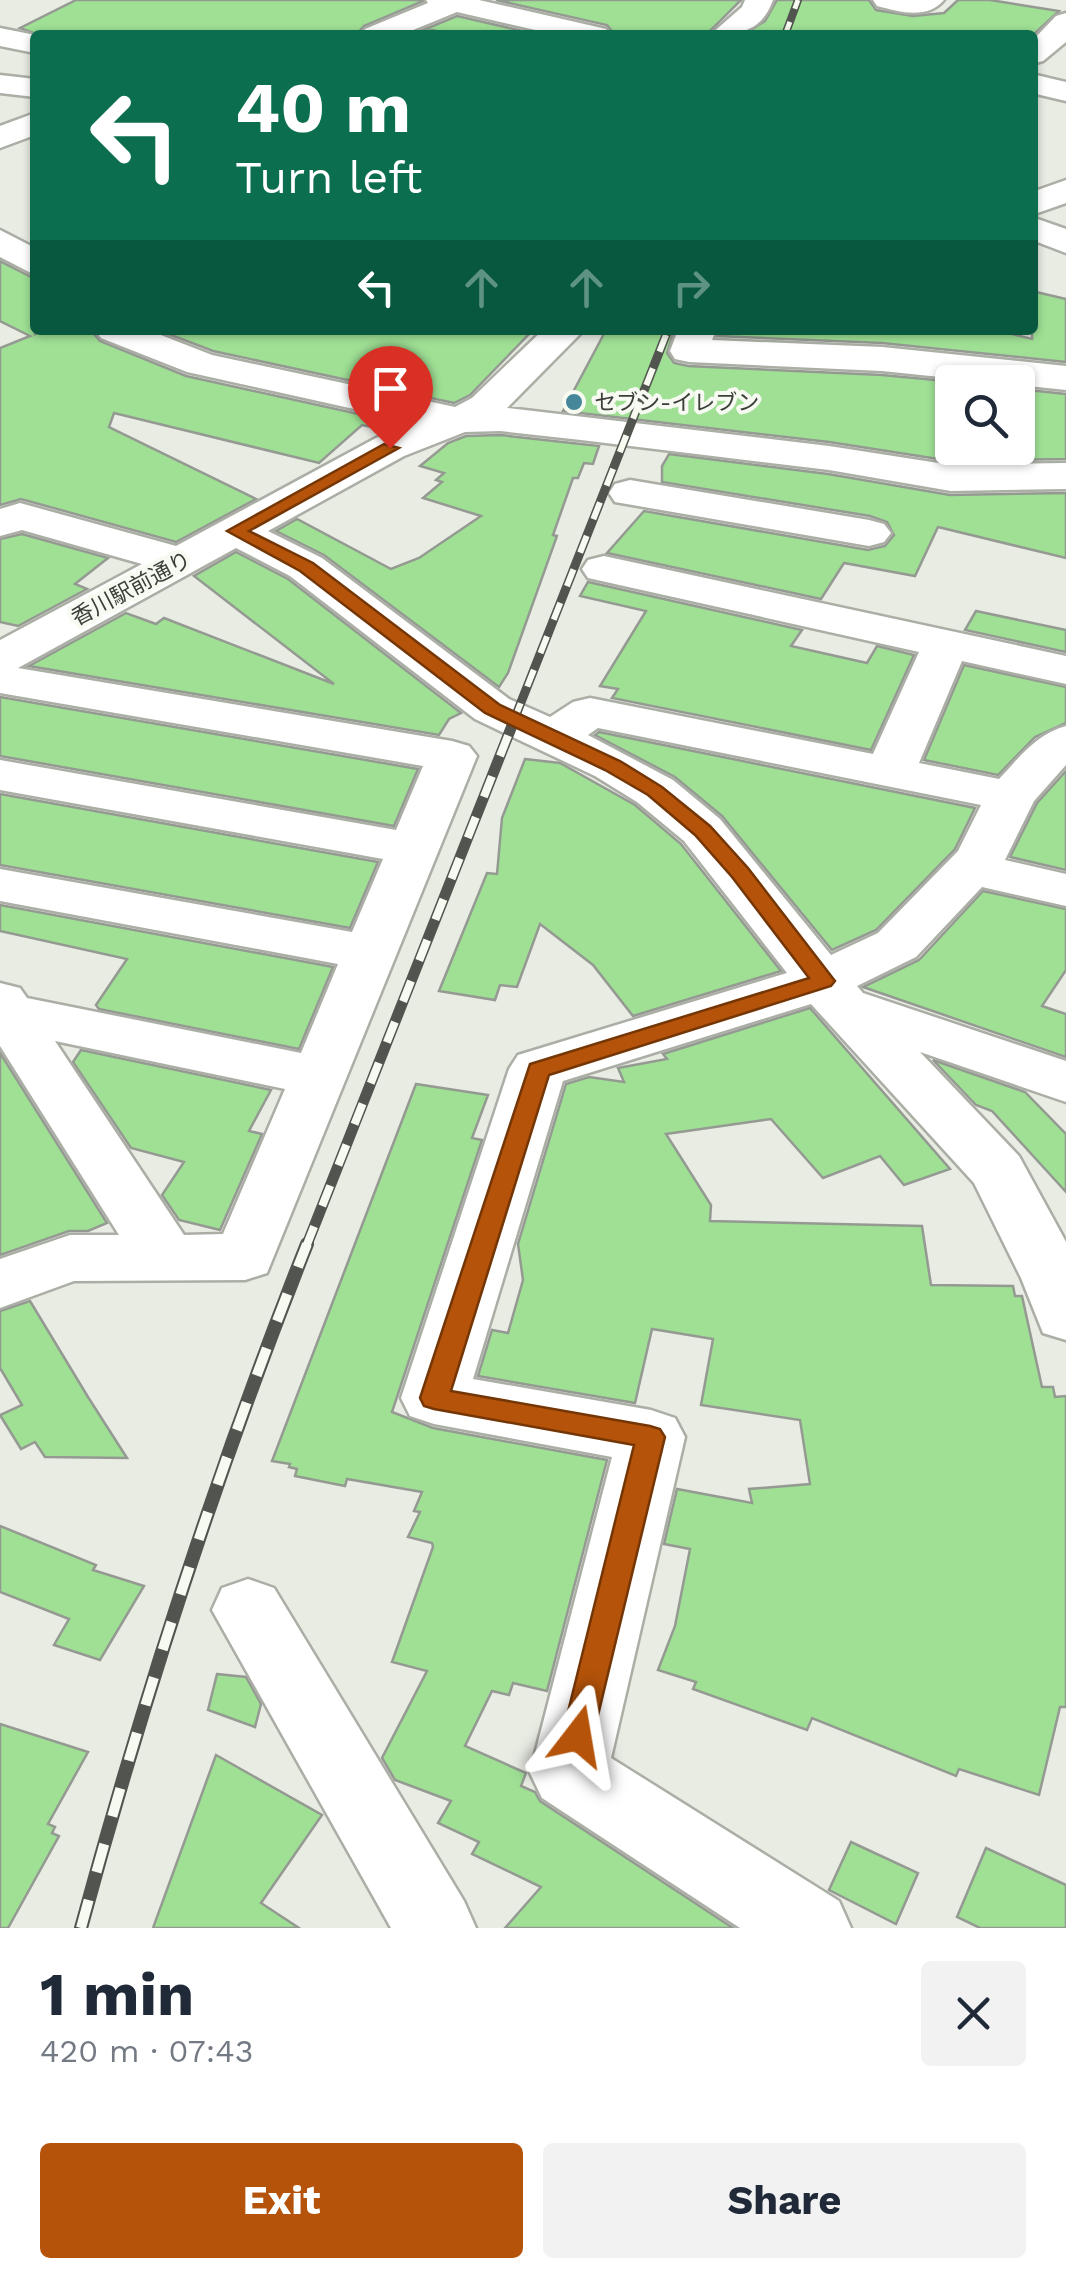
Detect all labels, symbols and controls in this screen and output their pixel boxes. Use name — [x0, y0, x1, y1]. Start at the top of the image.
text: 40 m — [235, 67, 411, 149]
icon: left — [70, 70, 200, 200]
text: Turn left — [235, 151, 422, 204]
icon: left — [349, 260, 404, 315]
icon: ahead — [454, 260, 509, 315]
icon: ahead — [559, 260, 614, 315]
icon: right — [664, 260, 719, 315]
pin — [348, 346, 433, 449]
icon: arrive — [363, 361, 418, 416]
map controls — [935, 365, 1035, 465]
button: search — [935, 365, 1035, 465]
place label: セブン-イレブン — [594, 390, 759, 415]
marker: セブン-イレブン — [563, 391, 585, 413]
street label: 香川駅前通り — [67, 546, 195, 630]
position arrow — [526, 1684, 630, 1788]
text: 1 min — [40, 1959, 194, 2030]
button: close — [921, 1961, 1026, 2066]
text: 420 m · 07:43 — [40, 2032, 253, 2070]
button: Exit — [40, 2143, 523, 2258]
button: Share — [543, 2143, 1026, 2258]

